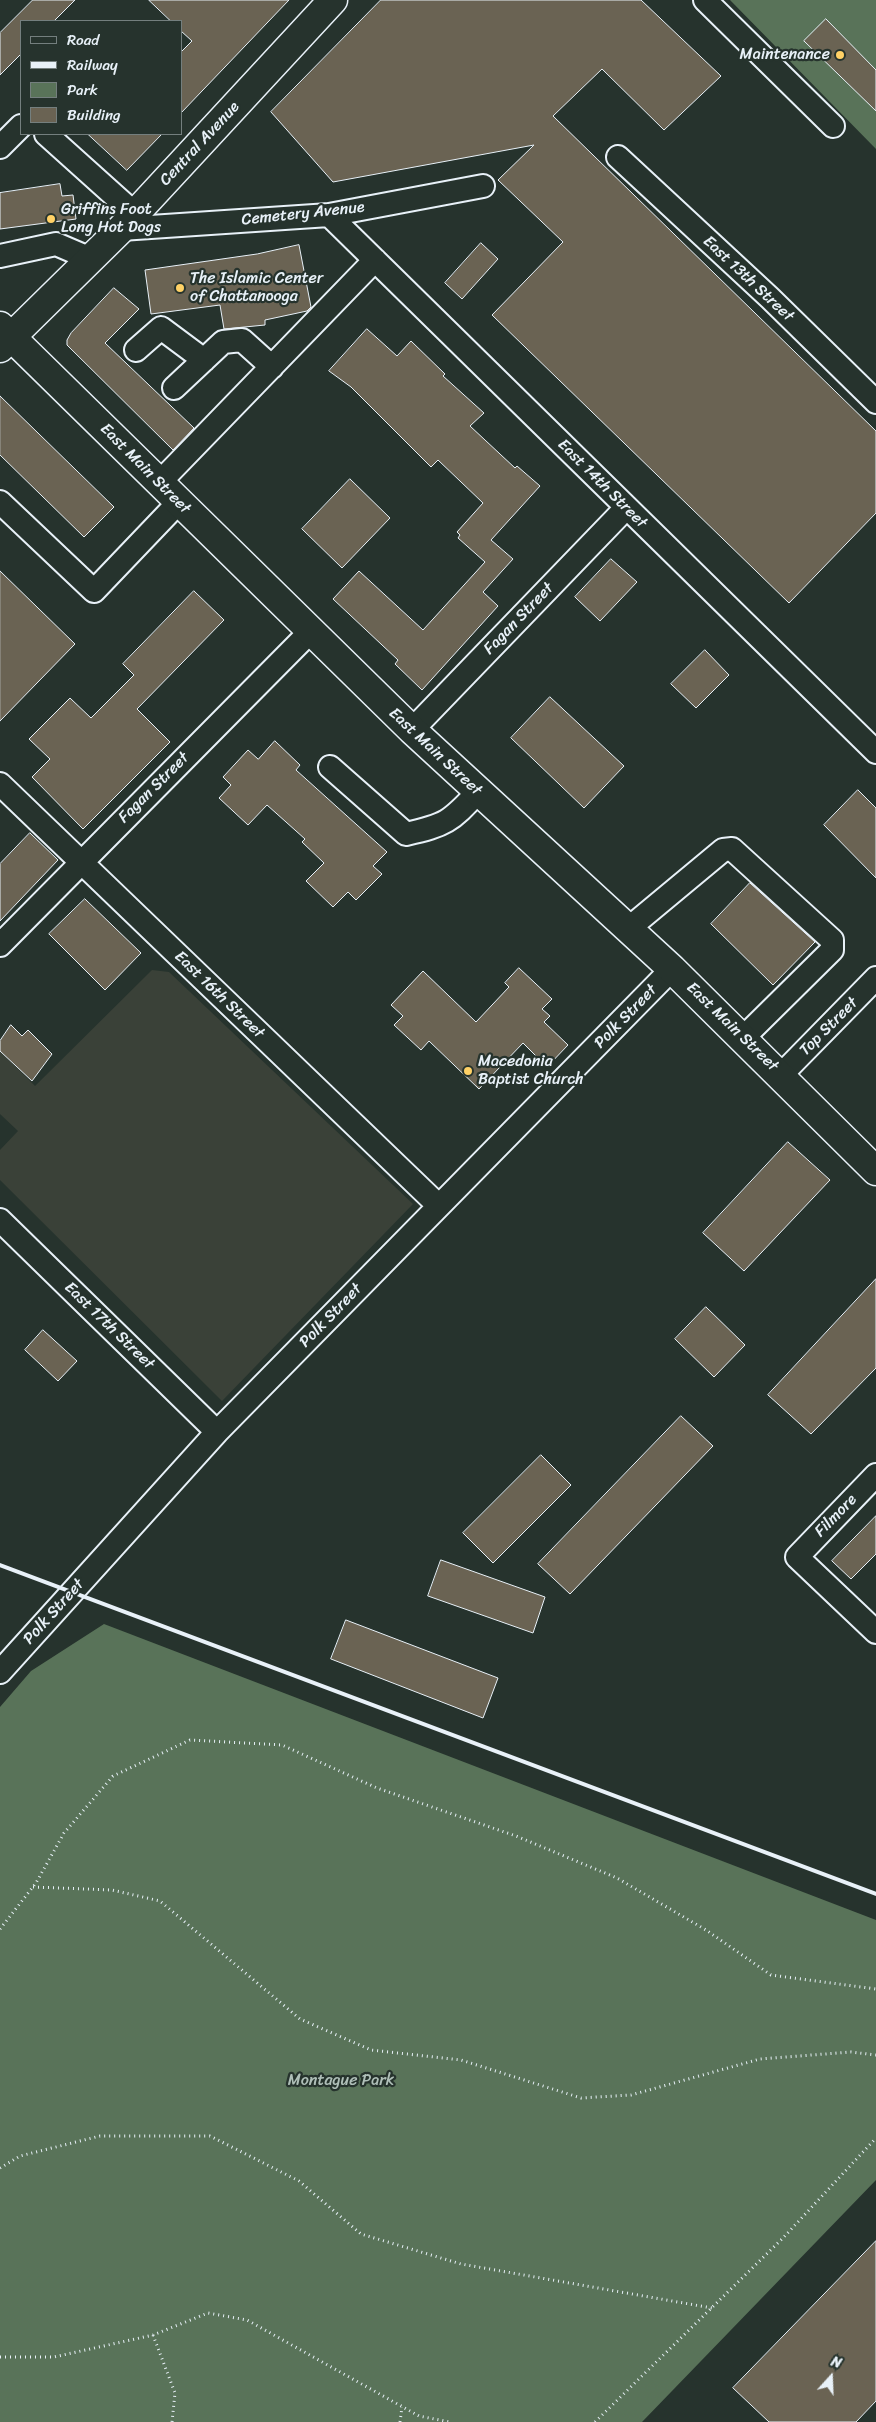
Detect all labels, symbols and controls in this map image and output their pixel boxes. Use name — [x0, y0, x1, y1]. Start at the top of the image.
legend — [20, 20, 182, 135]
text: Road — [67, 27, 99, 53]
place label: Maintenance — [740, 45, 830, 65]
marker: Maintenance — [834, 49, 846, 61]
text: Railway — [67, 52, 118, 78]
text: Park — [67, 77, 98, 103]
street label: Central Avenue — [156, 98, 244, 190]
text: Building — [67, 102, 121, 128]
street label: Cemetery Avenue — [241, 198, 365, 230]
place label: Griffins Foot Long Hot Dogs — [61, 200, 161, 238]
marker: Griffins Foot Long Hot Dogs — [45, 213, 57, 225]
street label: East 13th Street — [699, 232, 797, 326]
place label: The Islamic Center of Chattanooga — [190, 269, 323, 307]
marker: The Islamic Center of Chattanooga — [174, 282, 186, 294]
street label: East Main Street — [96, 420, 194, 518]
street label: East 14th Street — [553, 435, 651, 533]
street label: Fagan Street — [480, 579, 558, 659]
street label: East Main Street — [384, 704, 486, 800]
street label: Fagan Street — [115, 749, 193, 827]
street label: East 16th Street — [170, 947, 268, 1043]
street label: East Main Street — [682, 978, 782, 1076]
street label: Polk Street — [591, 981, 661, 1053]
street label: Top Street — [796, 994, 862, 1060]
place label: Macedonia Baptist Church — [478, 1052, 584, 1090]
marker: Macedonia Baptist Church — [462, 1065, 474, 1077]
street label: East 17th Street — [60, 1278, 158, 1374]
street label: Polk Street — [296, 1280, 366, 1352]
street label: Filmore — [811, 1490, 861, 1542]
street label: Polk Street — [20, 1575, 88, 1649]
park label: Montague Park — [288, 2071, 394, 2091]
text: N — [827, 2349, 845, 2376]
north arrow — [806, 2352, 856, 2402]

